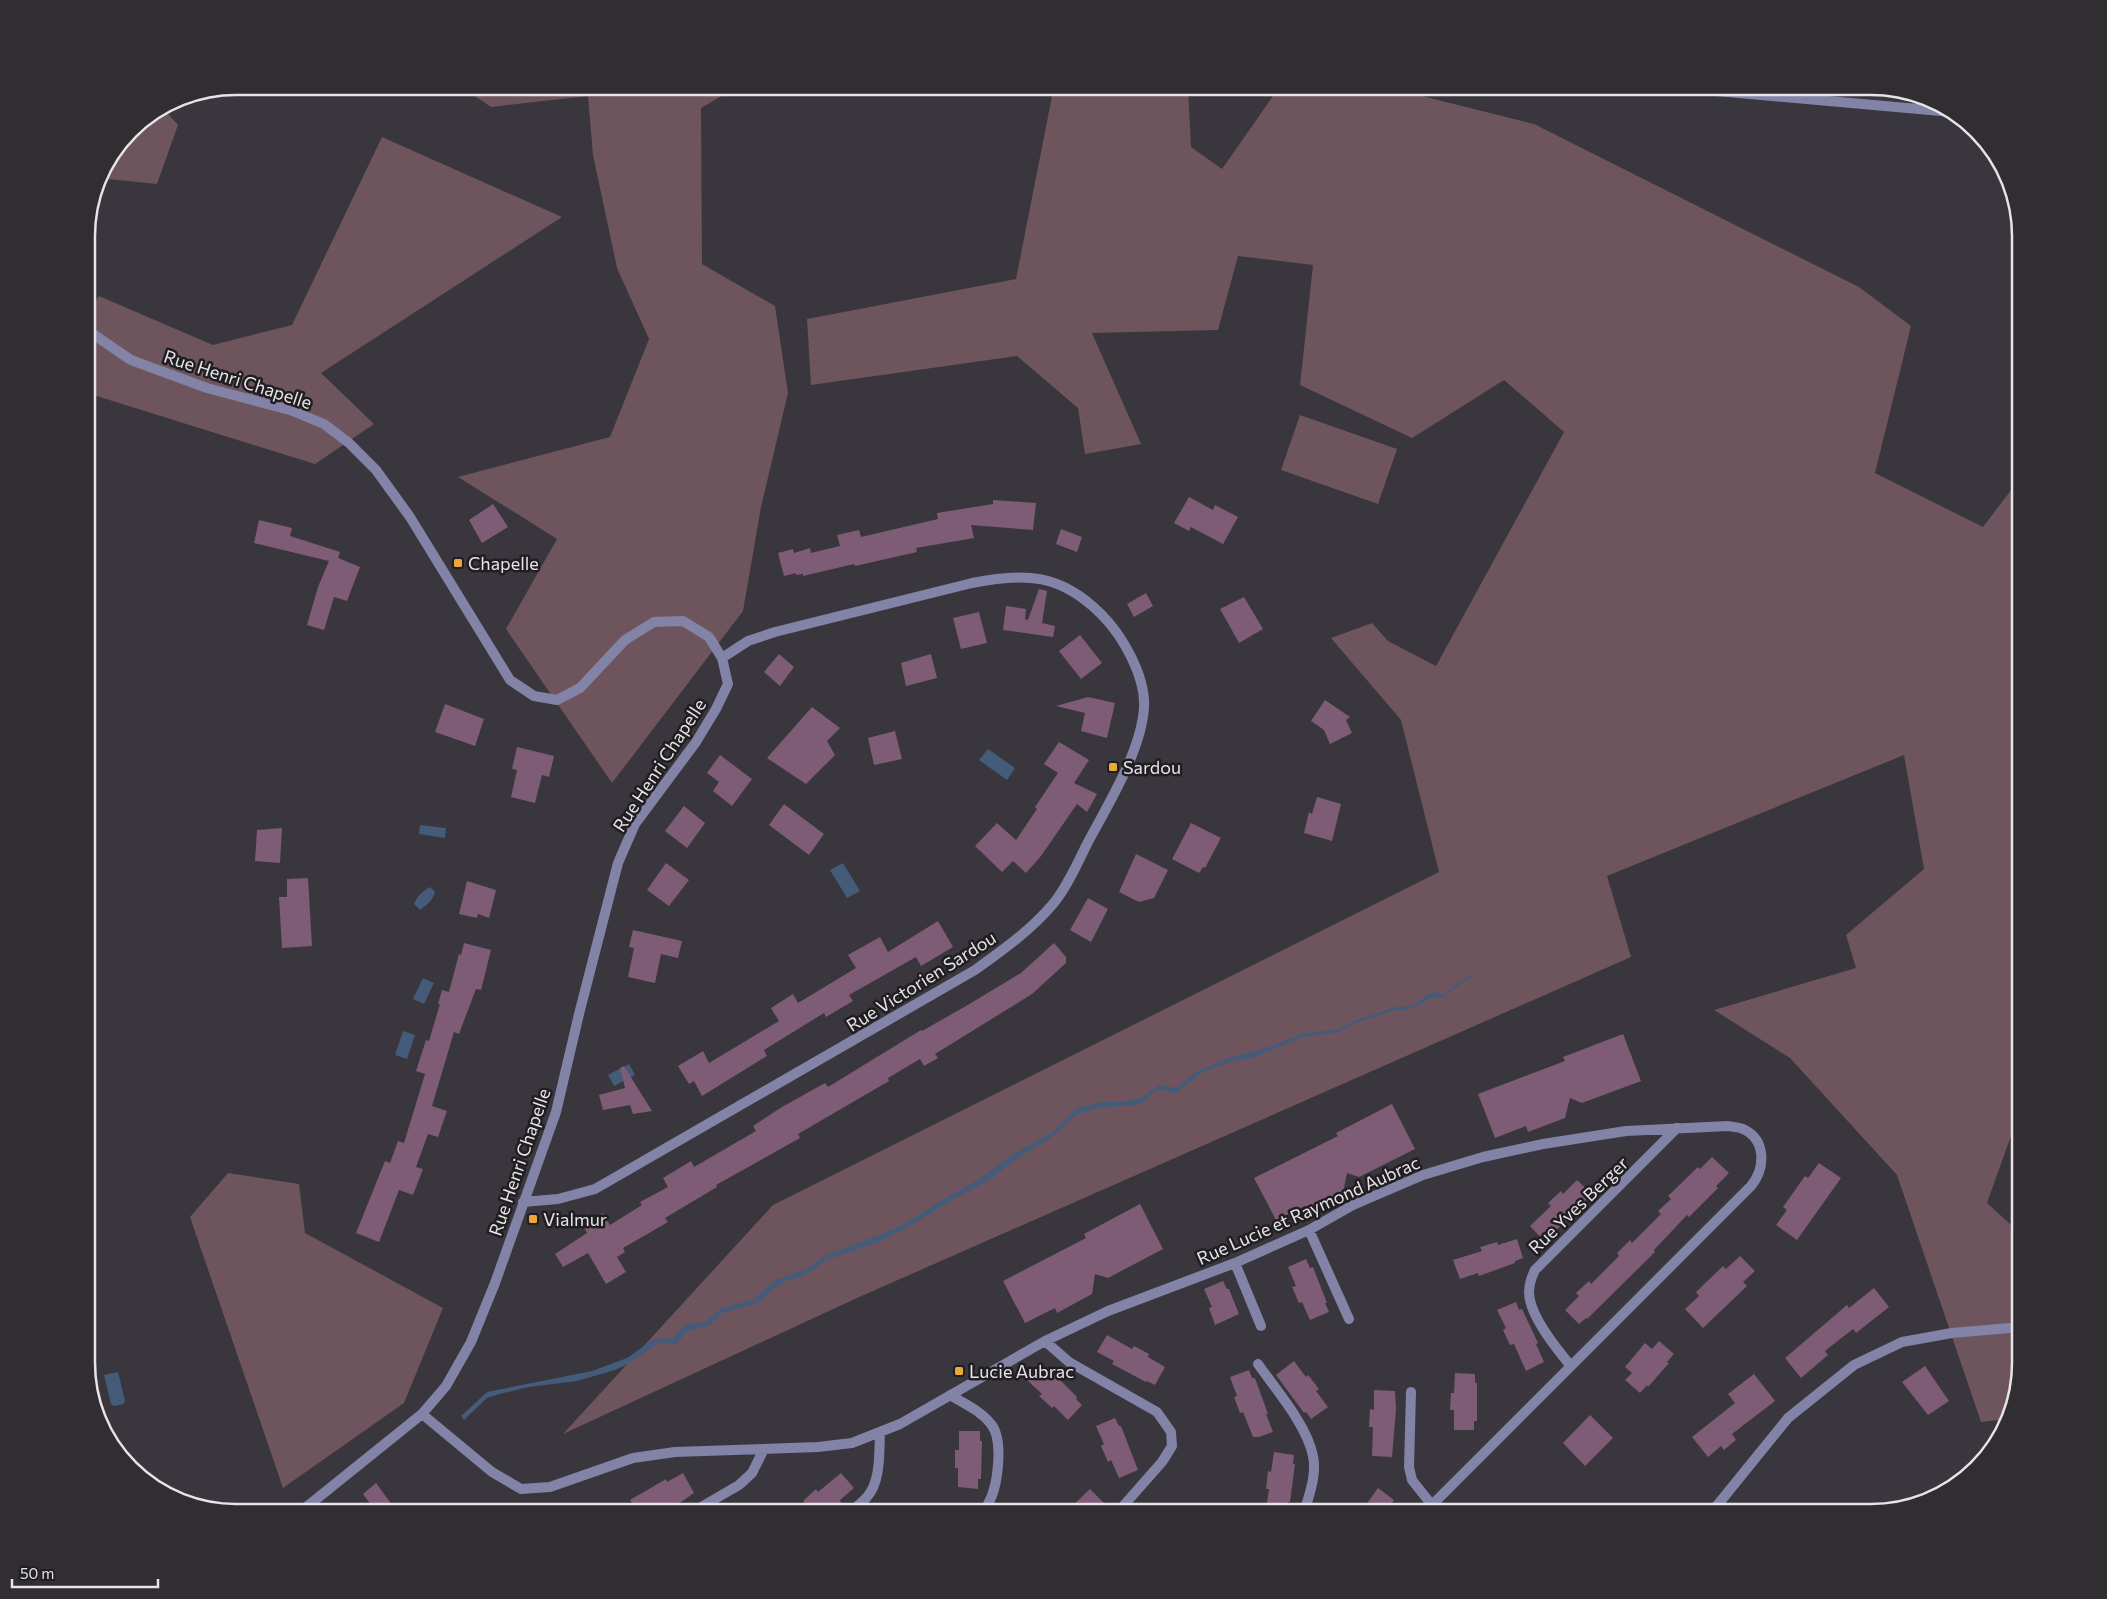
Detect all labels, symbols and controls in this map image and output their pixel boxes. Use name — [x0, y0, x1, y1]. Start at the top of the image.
street label: Rue Henri Chapelle — [161, 345, 315, 413]
place label: Chapelle — [468, 552, 539, 574]
marker: Chapelle — [452, 557, 464, 569]
street label: Rue Henri Chapelle — [608, 694, 710, 836]
place label: Sardou — [1123, 756, 1181, 778]
marker: Sardou — [1107, 761, 1119, 773]
street label: Rue Victorien Sardou — [842, 926, 1000, 1036]
street label: Rue Henri Chapelle — [483, 1085, 555, 1239]
street label: Rue Lucie et Raymond Aubrac — [1193, 1151, 1423, 1269]
street label: Rue Yves Berger — [1524, 1152, 1632, 1258]
place label: Vialmur — [543, 1208, 607, 1230]
marker: Vialmur — [527, 1213, 539, 1225]
place label: Lucie Aubrac — [969, 1360, 1074, 1382]
marker: Lucie Aubrac — [953, 1365, 965, 1377]
scale bar — [12, 1556, 159, 1588]
text: 50 m — [20, 1564, 54, 1582]

